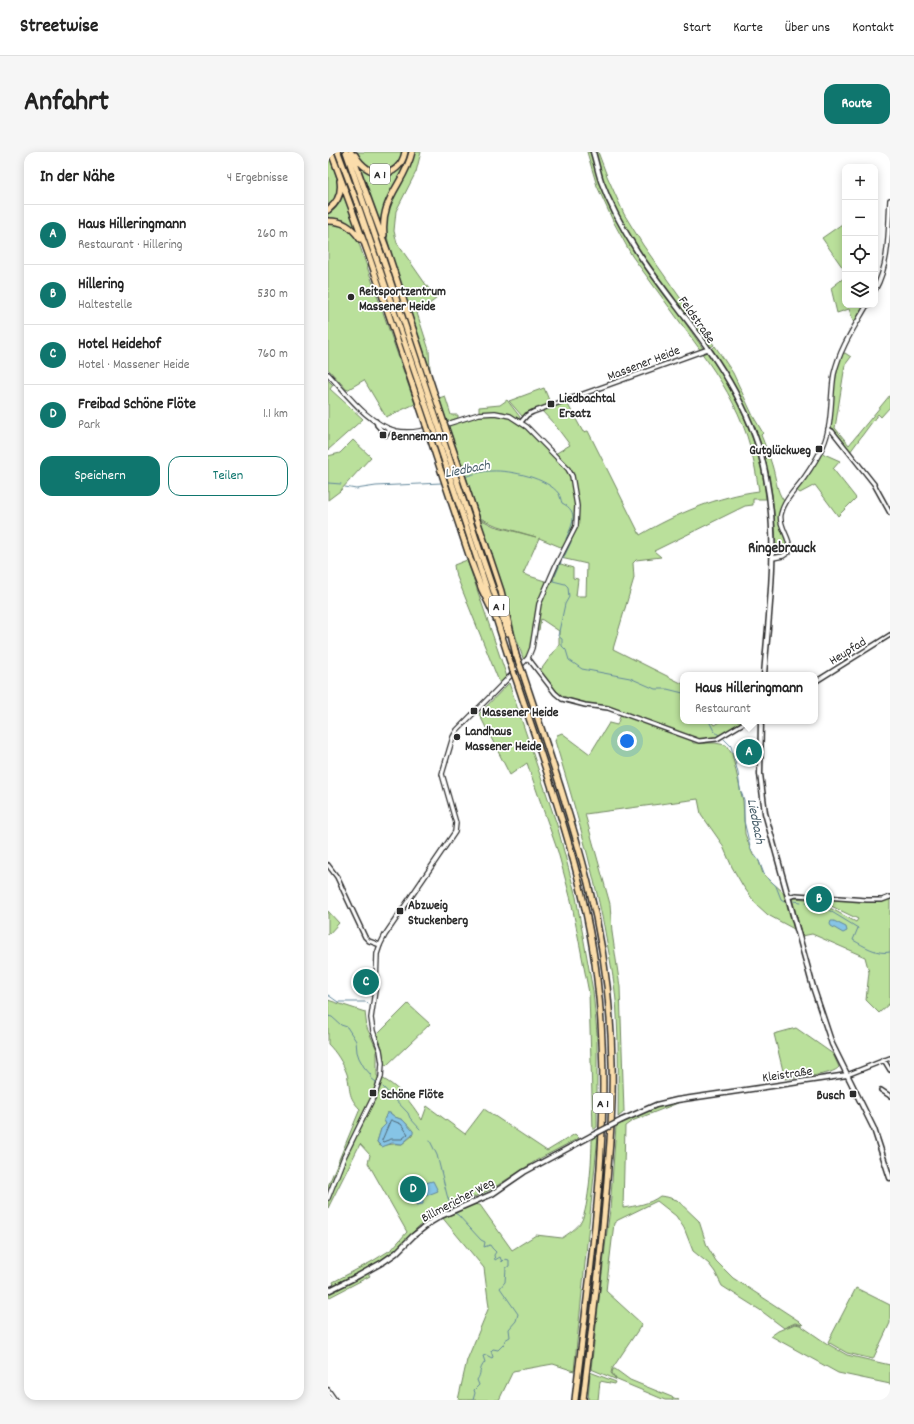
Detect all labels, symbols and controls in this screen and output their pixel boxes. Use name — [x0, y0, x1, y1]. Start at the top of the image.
text: Streetwise — [20, 14, 98, 41]
text: Start — [683, 18, 711, 38]
text: Karte — [733, 18, 763, 38]
text: Über uns — [785, 18, 830, 38]
text: Kontakt — [852, 18, 894, 38]
text: Anfahrt — [24, 84, 109, 124]
button: Route — [824, 84, 890, 124]
road number: A 1 — [370, 164, 390, 184]
map controls — [842, 164, 878, 308]
button: + — [842, 164, 878, 200]
text: In der Nähe — [40, 166, 115, 190]
text: 4 Ergebnisse — [227, 169, 288, 188]
button: − — [842, 200, 878, 236]
text: Haus Hilleringmann — [78, 214, 186, 236]
text: A — [49, 225, 57, 244]
text: 260 m — [257, 225, 288, 244]
text: Restaurant · Hillering — [78, 236, 183, 255]
button: locate — [842, 236, 878, 272]
button: layers — [842, 272, 878, 308]
text: Hillering — [78, 274, 124, 296]
place label: Reitsportzentrum Massener Heide — [359, 283, 446, 317]
text: B — [50, 285, 56, 304]
text: 530 m — [257, 285, 288, 304]
marker: Reitsportzentrum Massener Heide — [346, 292, 356, 302]
street label: Feldstraße — [673, 293, 719, 348]
text: Haltestelle — [78, 296, 132, 315]
text: Hotel Heidehof — [78, 334, 161, 356]
street label: Massener Heide — [605, 342, 683, 387]
text: C — [50, 345, 56, 364]
text: 760 m — [258, 345, 288, 364]
text: Hotel · Massener Heide — [78, 356, 189, 375]
place label: Liedbachtal Ersatz — [559, 390, 616, 424]
text: Freibad Schöne Flöte — [78, 394, 196, 416]
marker: Liedbachtal Ersatz — [546, 399, 556, 409]
text: D — [50, 405, 56, 424]
text: 1.1 km — [263, 405, 288, 424]
text: Park — [78, 416, 100, 435]
place label: Bennemann — [391, 428, 448, 447]
marker: Bennemann — [378, 430, 388, 440]
place label: Gutglückweg — [749, 442, 811, 461]
marker: Gutglückweg — [814, 444, 824, 454]
button: Speichern — [40, 456, 160, 496]
button: Teilen — [168, 456, 288, 496]
water label: Liedbach — [443, 456, 492, 484]
district label: Ringebrauck — [748, 538, 816, 560]
road number: A 1 — [489, 596, 509, 616]
street label: Heupfad — [826, 633, 871, 671]
popup — [680, 672, 818, 724]
text: Haus Hilleringmann — [695, 678, 803, 700]
text: Restaurant — [695, 700, 751, 719]
place label: Massener Heide — [482, 704, 559, 723]
marker: Massener Heide — [469, 706, 479, 716]
place label: Landhaus Massener Heide — [465, 723, 542, 757]
your location — [617, 731, 637, 751]
marker: Landhaus Massener Heide — [452, 732, 462, 742]
pin: A — [736, 737, 762, 767]
water label: Liedbach — [741, 797, 769, 846]
pin: B — [806, 884, 832, 914]
place label: Abzweig Stuckenberg — [408, 897, 469, 931]
marker: Abzweig Stuckenberg — [395, 906, 405, 916]
pin: C — [353, 967, 379, 997]
street label: Kleistraße — [761, 1063, 814, 1088]
place label: Schöne Flöte — [381, 1086, 444, 1105]
place label: Busch — [817, 1087, 845, 1106]
marker: Schöne Flöte — [368, 1088, 378, 1098]
marker: Busch — [848, 1089, 858, 1099]
road number: A 1 — [593, 1093, 613, 1113]
pin: D — [400, 1174, 426, 1204]
street label: Billmericher Weg — [418, 1174, 498, 1228]

